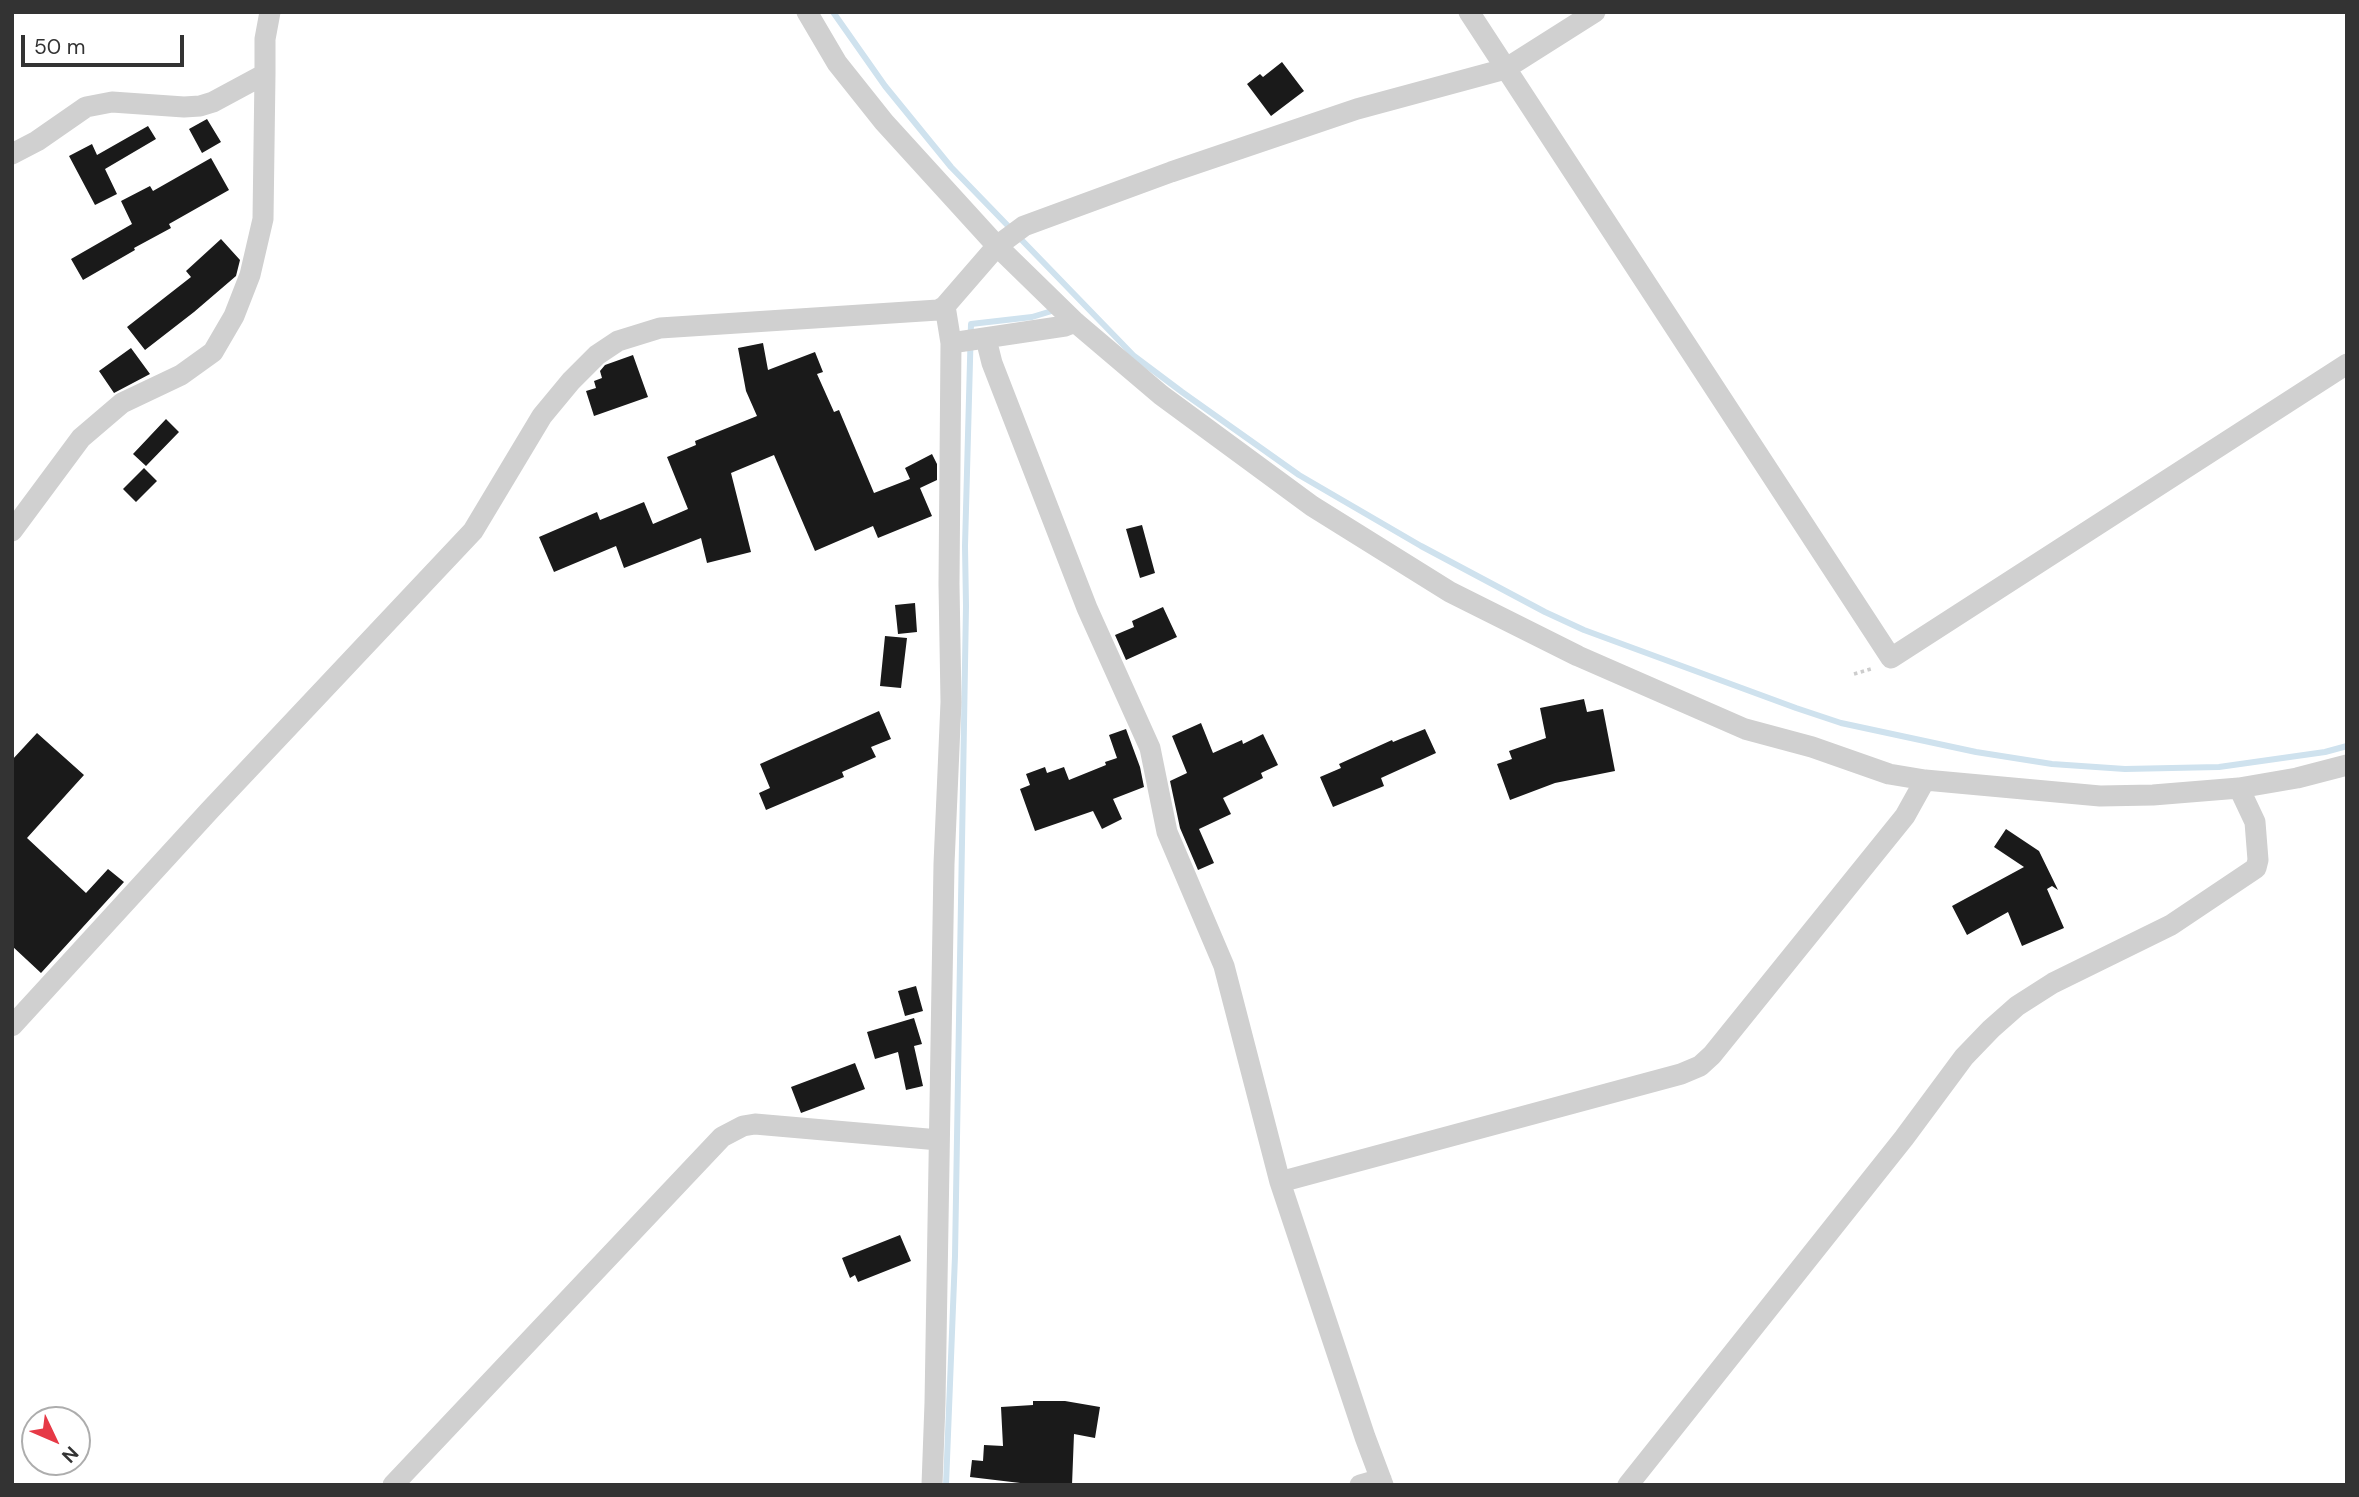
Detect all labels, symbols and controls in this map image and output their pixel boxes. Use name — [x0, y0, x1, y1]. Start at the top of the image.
scale bar — [24, 21, 187, 65]
text: 50 m — [34, 33, 85, 61]
north arrow — [21, 1406, 91, 1476]
text: N — [56, 1441, 84, 1468]

